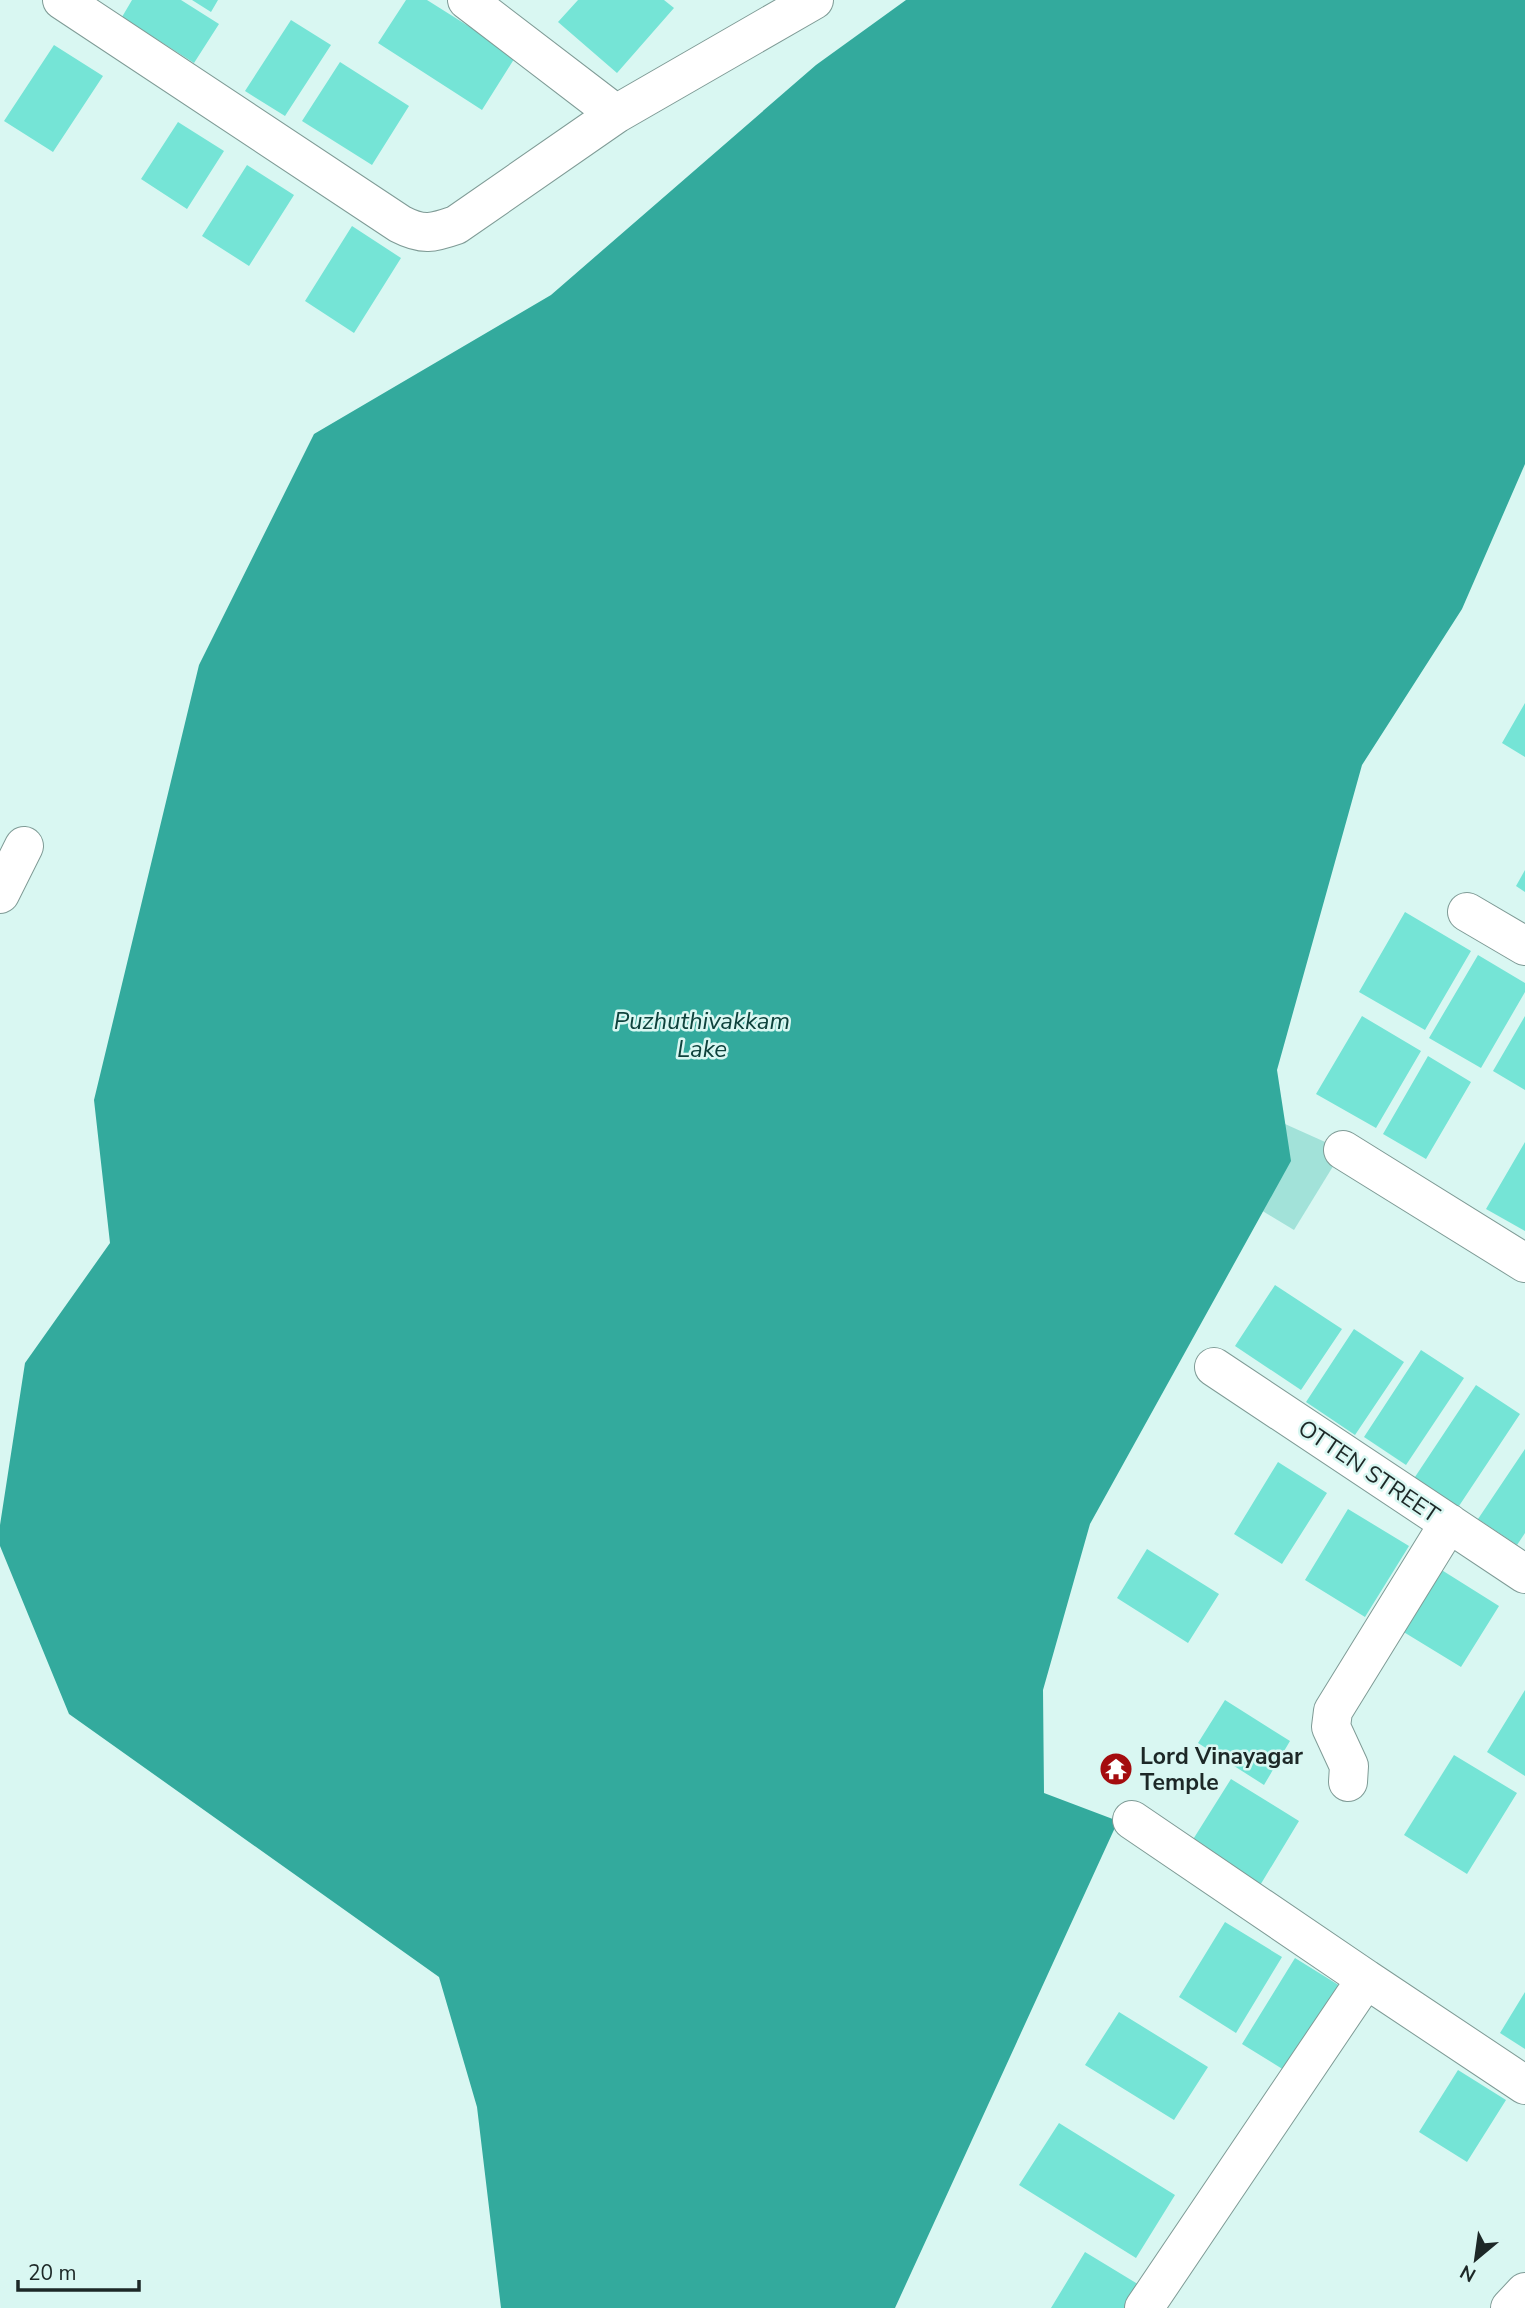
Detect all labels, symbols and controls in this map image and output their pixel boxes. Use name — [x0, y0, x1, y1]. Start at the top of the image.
water label: Puzhuthivakkam Lake — [614, 1005, 790, 1065]
street label: OTTEN STREET — [1292, 1413, 1446, 1530]
place label: Lord Vinayagar Temple — [1140, 1741, 1303, 1798]
temple icon: Lord Vinayagar Temple — [1097, 1750, 1135, 1788]
north arrow — [1441, 2224, 1511, 2294]
scale bar — [18, 2248, 138, 2292]
text: N — [1456, 2258, 1481, 2288]
text: 20 m — [28, 2259, 77, 2287]

